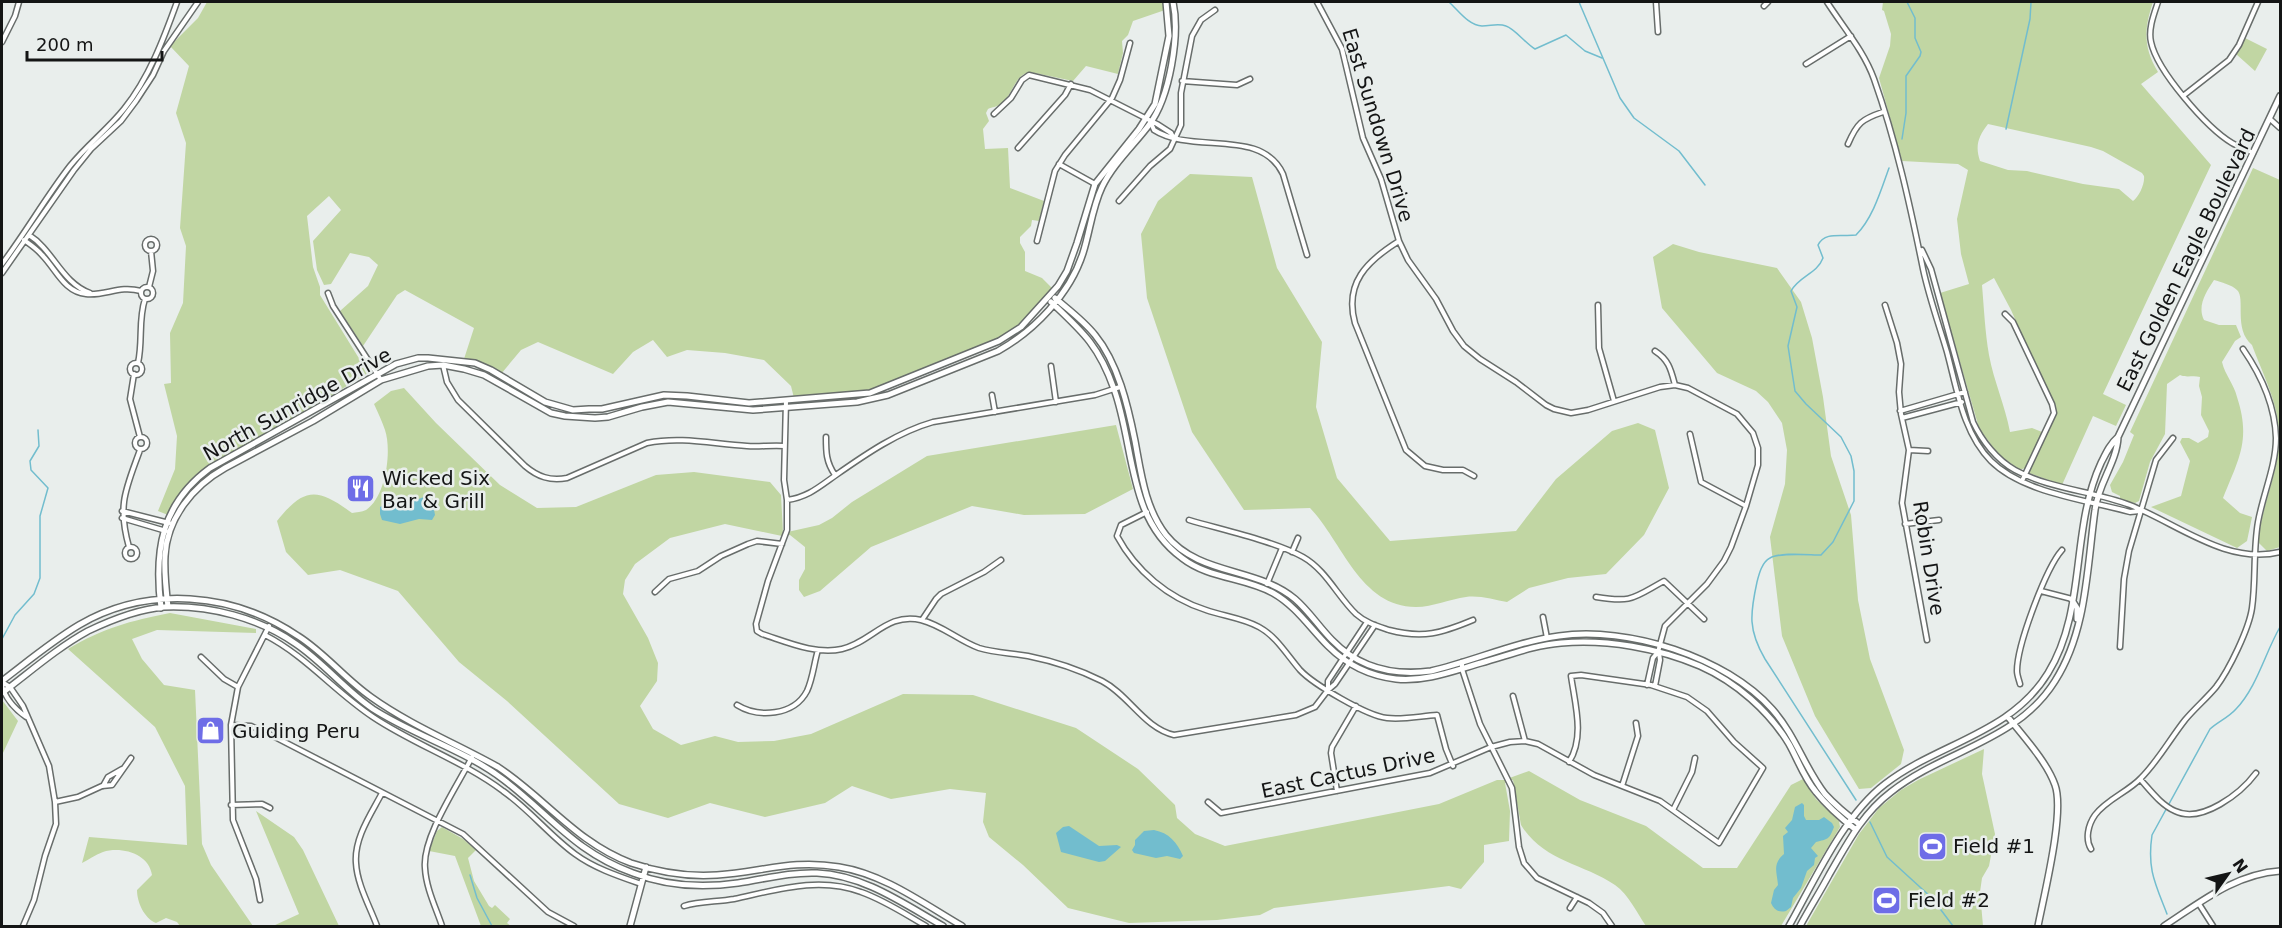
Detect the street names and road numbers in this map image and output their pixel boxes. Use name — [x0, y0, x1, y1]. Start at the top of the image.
street label: East Sundown Drive — [1337, 25, 1419, 225]
street label: East Golden Eagle Boulevard — [2112, 125, 2260, 395]
street label: North Sunridge Drive — [199, 342, 395, 466]
street label: Robin Drive — [1908, 499, 1950, 617]
street label: East Cactus Drive — [1259, 743, 1437, 803]

